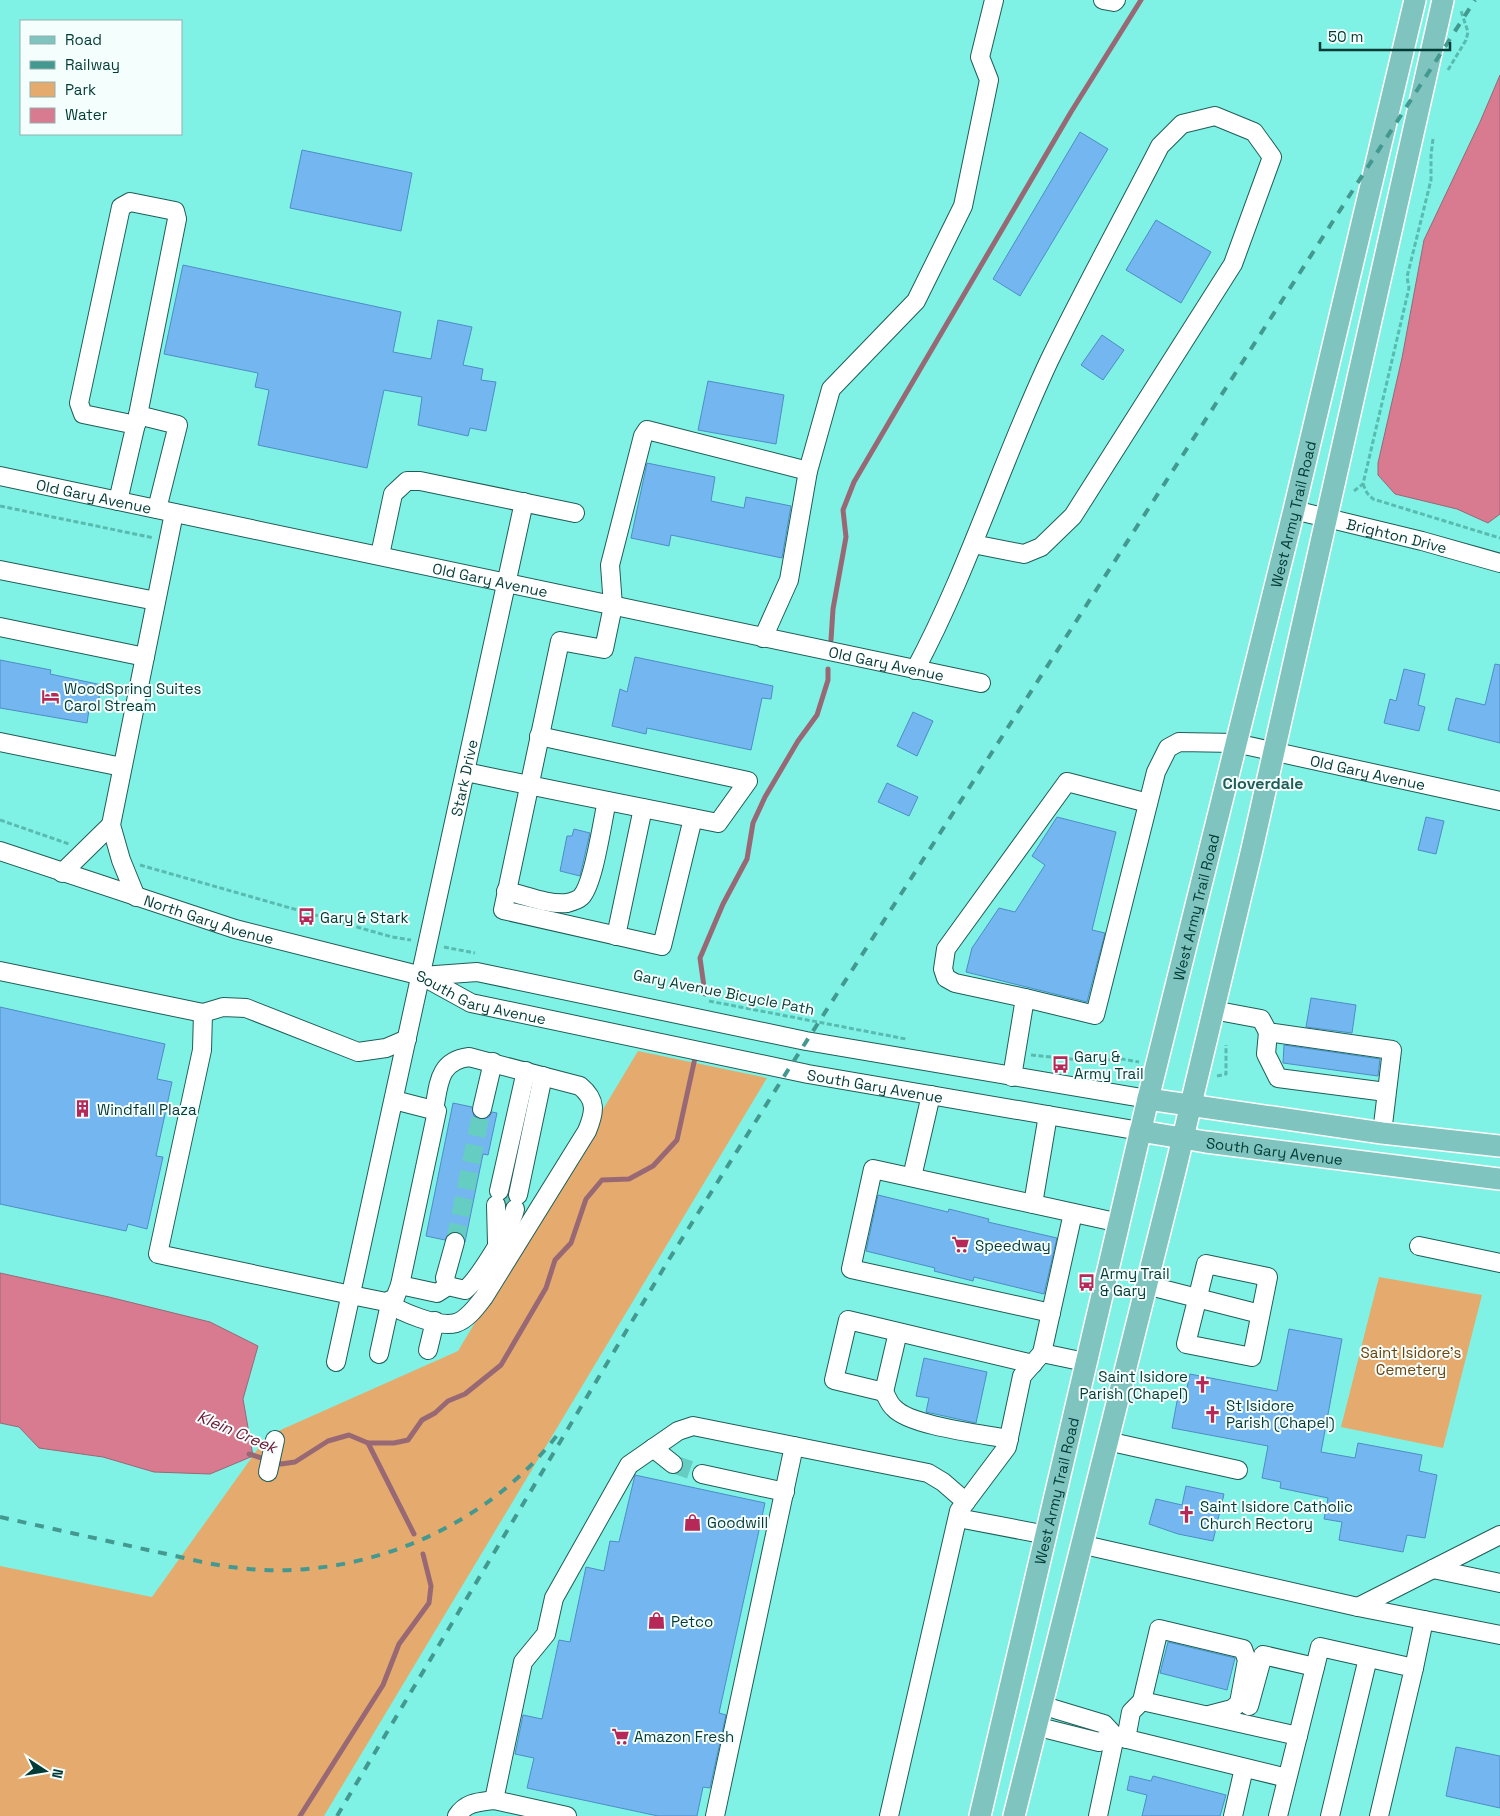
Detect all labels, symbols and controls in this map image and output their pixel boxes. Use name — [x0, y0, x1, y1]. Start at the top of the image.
legend — [20, 20, 182, 135]
scale bar — [1320, 20, 1450, 52]
text: 50 m — [1328, 27, 1363, 46]
text: Road — [65, 30, 102, 49]
text: Railway — [65, 55, 120, 74]
text: Park — [65, 80, 96, 99]
text: Water — [65, 105, 108, 124]
street label: West Army Trail Road — [1266, 439, 1320, 589]
street label: Old Gary Avenue — [35, 474, 153, 517]
street label: Brighton Drive — [1345, 514, 1449, 557]
street label: Old Gary Avenue — [431, 558, 550, 601]
street label: Old Gary Avenue — [827, 642, 946, 684]
place label: WoodSpring Suites Carol Stream — [64, 679, 202, 715]
hotel icon: WoodSpring Suites Carol Stream — [40, 687, 60, 707]
street label: Stark Drive — [446, 737, 481, 818]
street label: Old Gary Avenue — [1309, 750, 1427, 794]
district label: Cloverdale — [1223, 773, 1303, 794]
street label: West Army Trail Road — [1168, 832, 1223, 983]
street label: North Gary Avenue — [142, 890, 276, 948]
bus stop icon: Gary & Stark — [296, 907, 316, 927]
place label: Gary & Stark — [320, 908, 409, 927]
street label: Gary Avenue Bicycle Path — [632, 965, 816, 1019]
street label: South Gary Avenue — [415, 966, 548, 1028]
place label: Gary & Army Trail — [1074, 1047, 1144, 1083]
bus stop icon: Gary & Army Trail — [1050, 1055, 1070, 1075]
street label: South Gary Avenue — [806, 1065, 945, 1107]
building icon: Windfall Plaza — [73, 1099, 93, 1119]
place label: Windfall Plaza — [97, 1100, 197, 1119]
street label: South Gary Avenue — [1205, 1133, 1344, 1169]
supermarket icon: Speedway — [951, 1235, 971, 1255]
place label: Speedway — [975, 1236, 1051, 1255]
place label: Army Trail & Gary — [1100, 1264, 1170, 1300]
bus stop icon: Army Trail & Gary — [1076, 1272, 1096, 1292]
park label: Saint Isidore's Cemetery — [1361, 1343, 1461, 1379]
place label: Saint Isidore Parish (Chapel) — [1079, 1367, 1188, 1404]
church icon: Saint Isidore Parish (Chapel) — [1192, 1375, 1212, 1395]
place label: St Isidore Parish (Chapel) — [1226, 1396, 1335, 1433]
church icon: St Isidore Parish (Chapel) — [1202, 1404, 1222, 1424]
water label: Klein Creek — [194, 1406, 282, 1459]
street label: West Army Trail Road — [1030, 1415, 1083, 1566]
place label: Saint Isidore Catholic Church Rectory — [1200, 1497, 1353, 1533]
church icon: Saint Isidore Catholic Church Rectory — [1176, 1505, 1196, 1525]
shop icon: Goodwill — [683, 1512, 703, 1532]
place label: Goodwill — [707, 1513, 768, 1532]
shop icon: Petco — [647, 1611, 667, 1631]
place label: Petco — [671, 1612, 713, 1631]
supermarket icon: Amazon Fresh — [610, 1726, 630, 1746]
place label: Amazon Fresh — [634, 1727, 734, 1746]
north arrow — [20, 1746, 70, 1796]
text: N — [48, 1767, 67, 1780]

